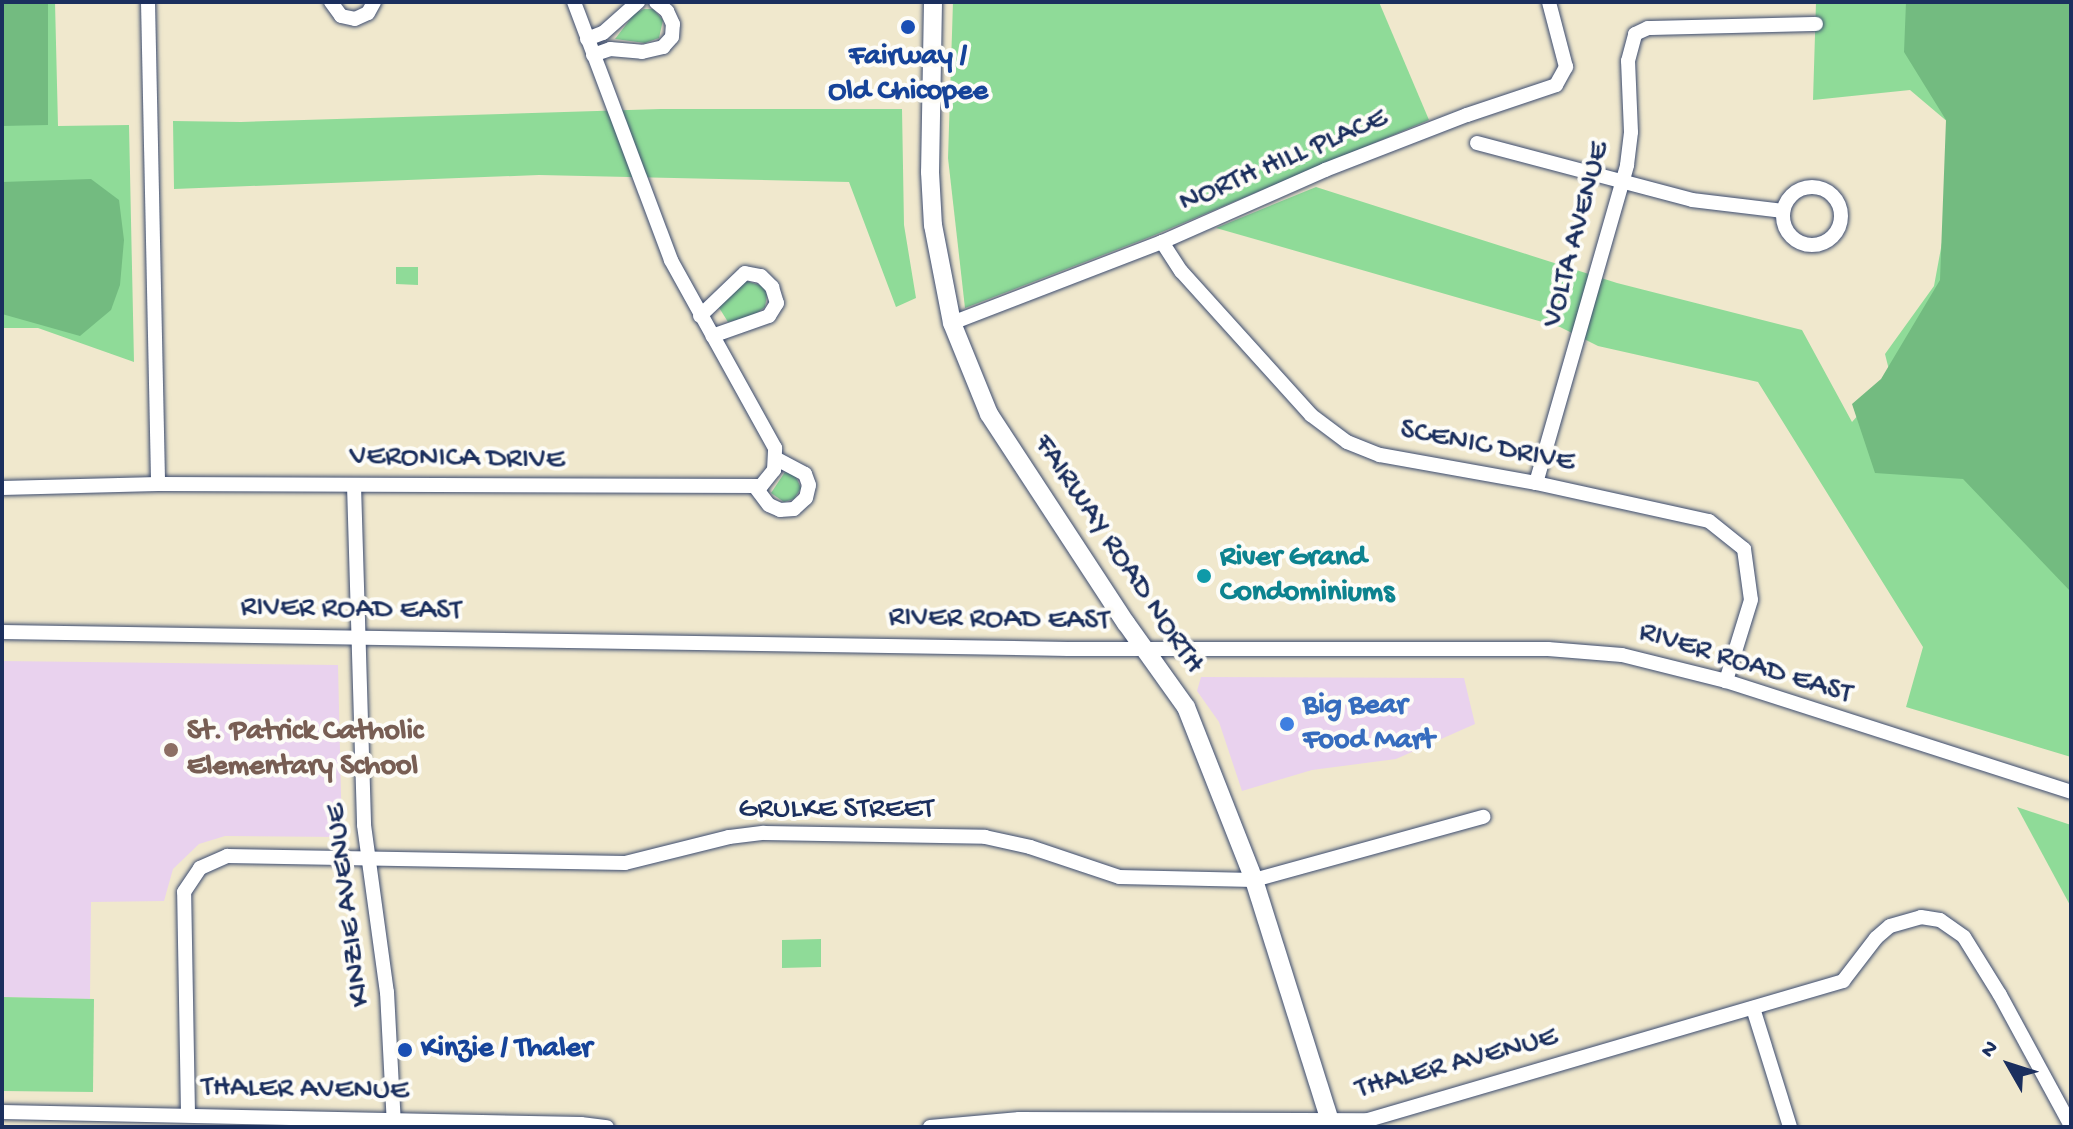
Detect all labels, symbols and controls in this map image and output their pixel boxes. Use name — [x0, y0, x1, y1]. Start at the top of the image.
marker: Fairway / Old Chicopee — [899, 18, 917, 36]
place label: Fairway / Old Chicopee — [828, 40, 988, 110]
street label: NORTH HILL PLACE — [1174, 102, 1394, 222]
street label: VOLTA AVENUE — [1536, 138, 1620, 332]
street label: SCENIC DRIVE — [1397, 413, 1577, 483]
street label: FAIRWAY ROAD NORTH — [1024, 429, 1210, 681]
street label: VERONICA DRIVE — [349, 440, 565, 480]
place label: River Grand Condominiums — [1220, 541, 1394, 612]
marker: River Grand Condominiums — [1195, 567, 1213, 585]
street label: RIVER ROAD EAST — [240, 591, 462, 631]
street label: RIVER ROAD EAST — [888, 601, 1110, 641]
street label: RIVER ROAD EAST — [1634, 615, 1856, 715]
place label: Big Bear Food Mart — [1303, 689, 1435, 760]
place label: St. Patrick Catholic Elementary School — [187, 715, 423, 786]
marker: Big Bear Food Mart — [1278, 715, 1296, 733]
marker: St. Patrick Catholic Elementary School — [162, 741, 180, 759]
street label: GRULKE STREET — [738, 793, 934, 829]
street label: KINZIE AVENUE — [320, 801, 380, 1009]
street label: THALER AVENUE — [1352, 1021, 1562, 1109]
north arrow — [1969, 1025, 2049, 1105]
place label: Kinzie / Thaler — [421, 1032, 592, 1068]
text: N — [1976, 1036, 2005, 1064]
marker: Kinzie / Thaler — [396, 1041, 414, 1059]
street label: THALER AVENUE — [201, 1071, 409, 1111]

